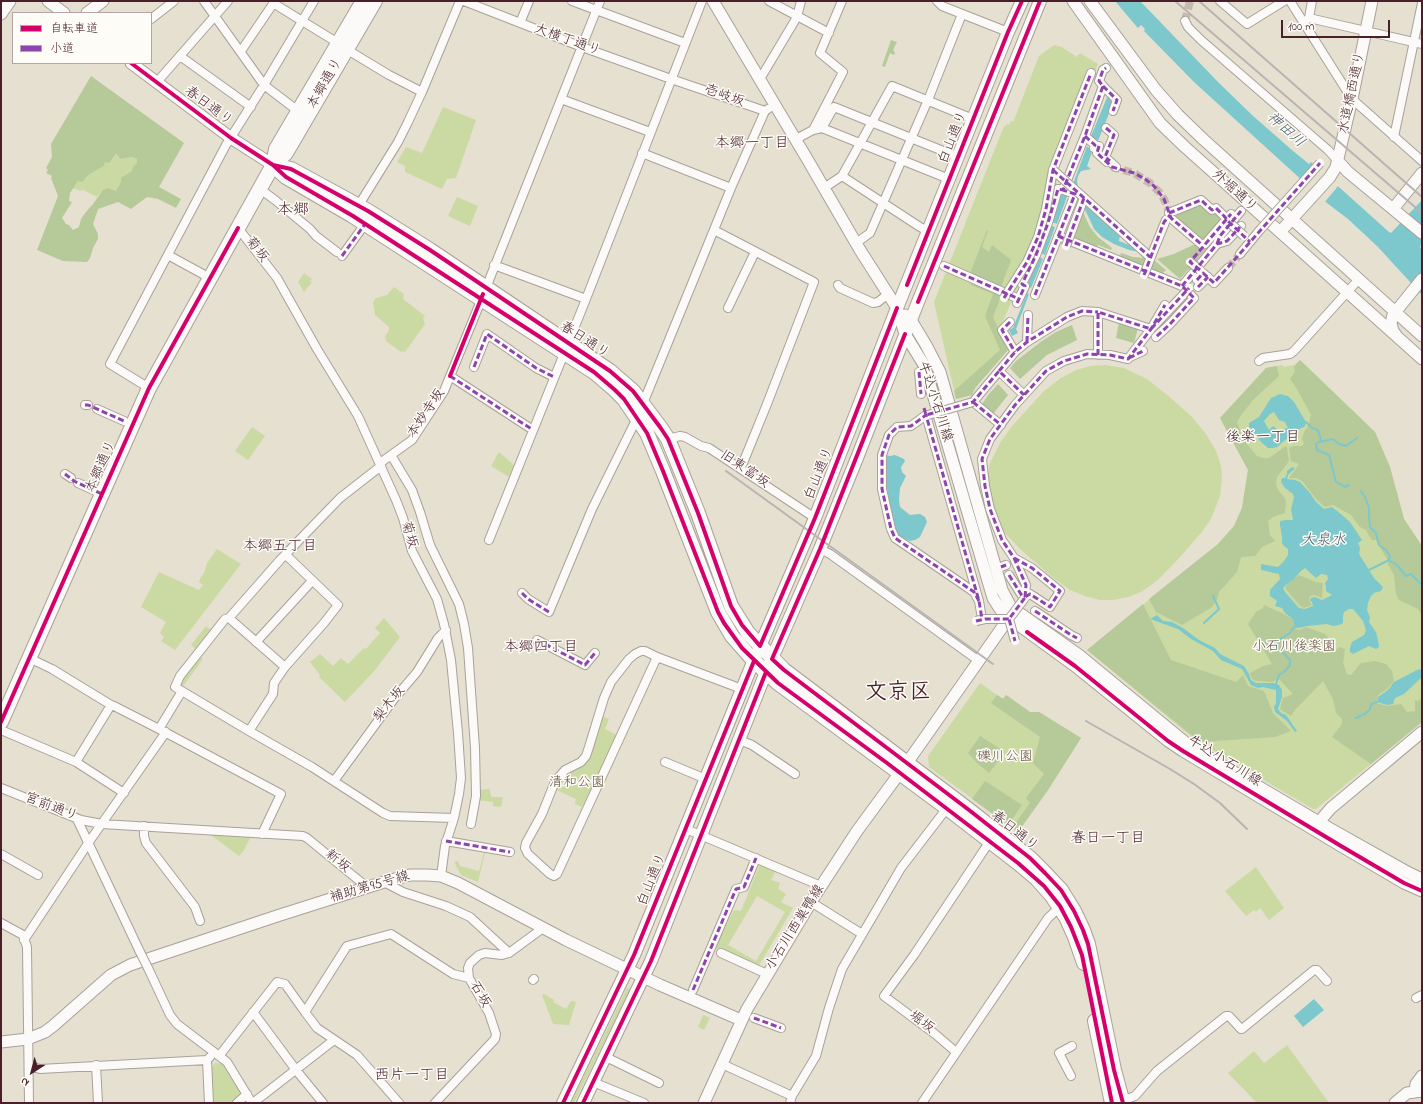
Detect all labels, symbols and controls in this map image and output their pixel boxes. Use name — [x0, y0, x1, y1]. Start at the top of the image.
legend — [12, 12, 152, 64]
scale bar — [1283, 12, 1392, 38]
text: 100 m — [1288, 18, 1315, 36]
text: 自転車道 — [50, 20, 98, 38]
street label: 大横丁通り — [531, 21, 603, 61]
text: 小道 — [50, 40, 74, 58]
street label: 水道橋西通り — [1336, 50, 1370, 136]
street label: 本郷通り — [305, 56, 347, 112]
street label: 壱岐坂 — [701, 82, 747, 112]
street label: 春日通り — [181, 83, 235, 131]
street label: 白山通り — [936, 109, 972, 167]
water label: 神田川 — [1262, 109, 1308, 153]
district label: 本郷一丁目 — [715, 136, 789, 154]
street label: 外堀通り — [1208, 167, 1260, 217]
district label: 本郷 — [277, 201, 309, 221]
street label: 菊坂 — [241, 234, 271, 266]
street label: 春日通り — [556, 319, 612, 363]
street label: 牛込小石川線 — [913, 359, 955, 445]
street label: 本妙寺坂 — [404, 386, 450, 442]
district label: 後楽一丁目 — [1226, 430, 1300, 448]
street label: 本郷通り — [83, 438, 121, 496]
street label: 白山通り — [802, 445, 838, 503]
street label: 旧東富坂 — [716, 447, 772, 493]
street label: 菊坂 — [396, 519, 420, 551]
water label: 大泉水 — [1301, 533, 1345, 551]
district label: 本郷五丁目 — [243, 539, 317, 557]
district label: 本郷四丁目 — [504, 640, 578, 658]
park label: 小石川後楽園 — [1252, 640, 1336, 656]
district label: 文京区 — [865, 681, 931, 707]
street label: 梨木坂 — [370, 683, 410, 727]
street label: 牛込小石川線 — [1184, 733, 1264, 791]
park label: 礫川公園 — [977, 750, 1033, 766]
park label: 清和公園 — [549, 776, 605, 792]
street label: 宮前通り — [22, 790, 80, 826]
street label: 春日通り — [987, 808, 1041, 856]
district label: 春日一丁目 — [1071, 831, 1145, 849]
street label: 新坂 — [321, 847, 353, 877]
street label: 白山通り — [635, 851, 671, 909]
street label: 補助第95号線 — [328, 869, 412, 907]
street label: 小石川西巣鴨線 — [763, 882, 829, 974]
street label: 石坂 — [465, 979, 493, 1011]
street label: 堀坂 — [905, 1008, 937, 1038]
north arrow — [12, 1052, 52, 1092]
district label: 西片一丁目 — [375, 1068, 449, 1086]
text: N — [17, 1073, 33, 1090]

